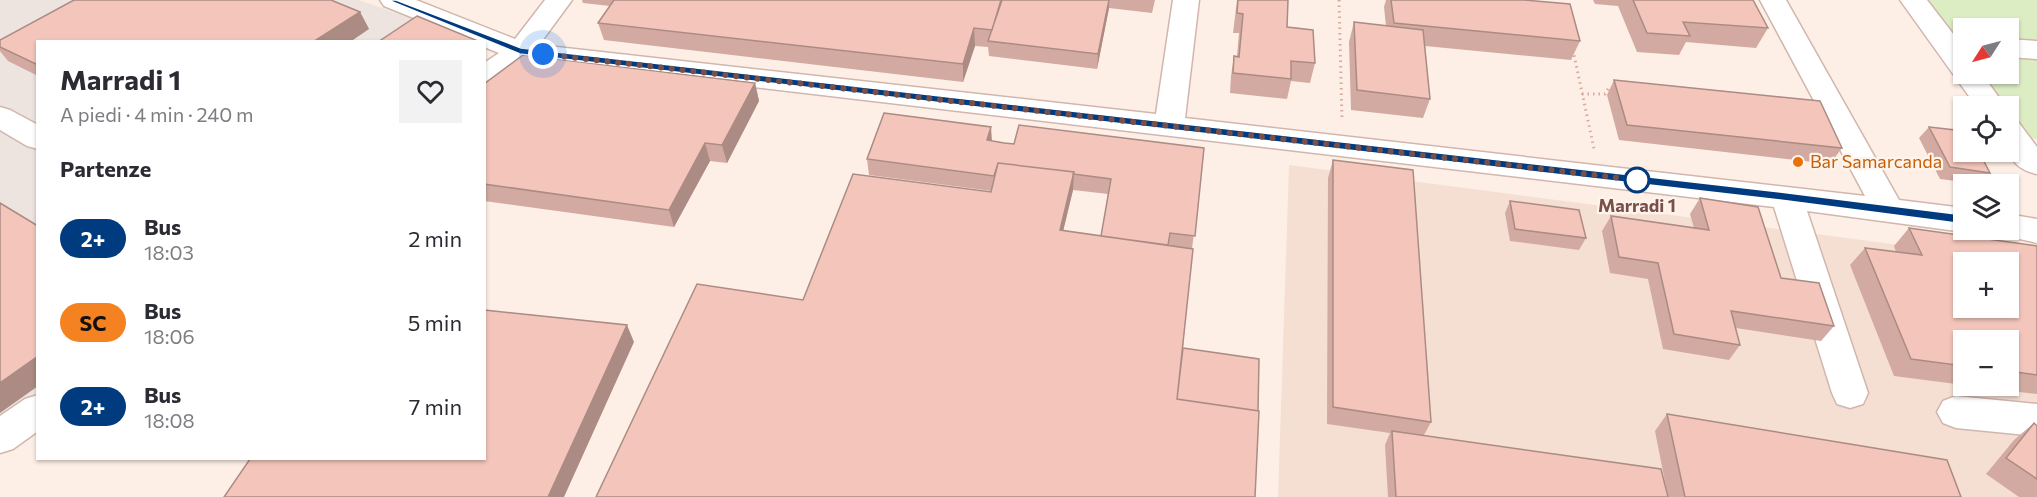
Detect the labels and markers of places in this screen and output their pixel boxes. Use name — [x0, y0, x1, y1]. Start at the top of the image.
place label: Bar Samarcanda — [1810, 150, 1942, 172]
marker: Bar Samarcanda — [1791, 155, 1805, 169]
marker: Marradi 1 — [1624, 167, 1650, 193]
place label: Marradi 1 — [1598, 194, 1676, 216]

